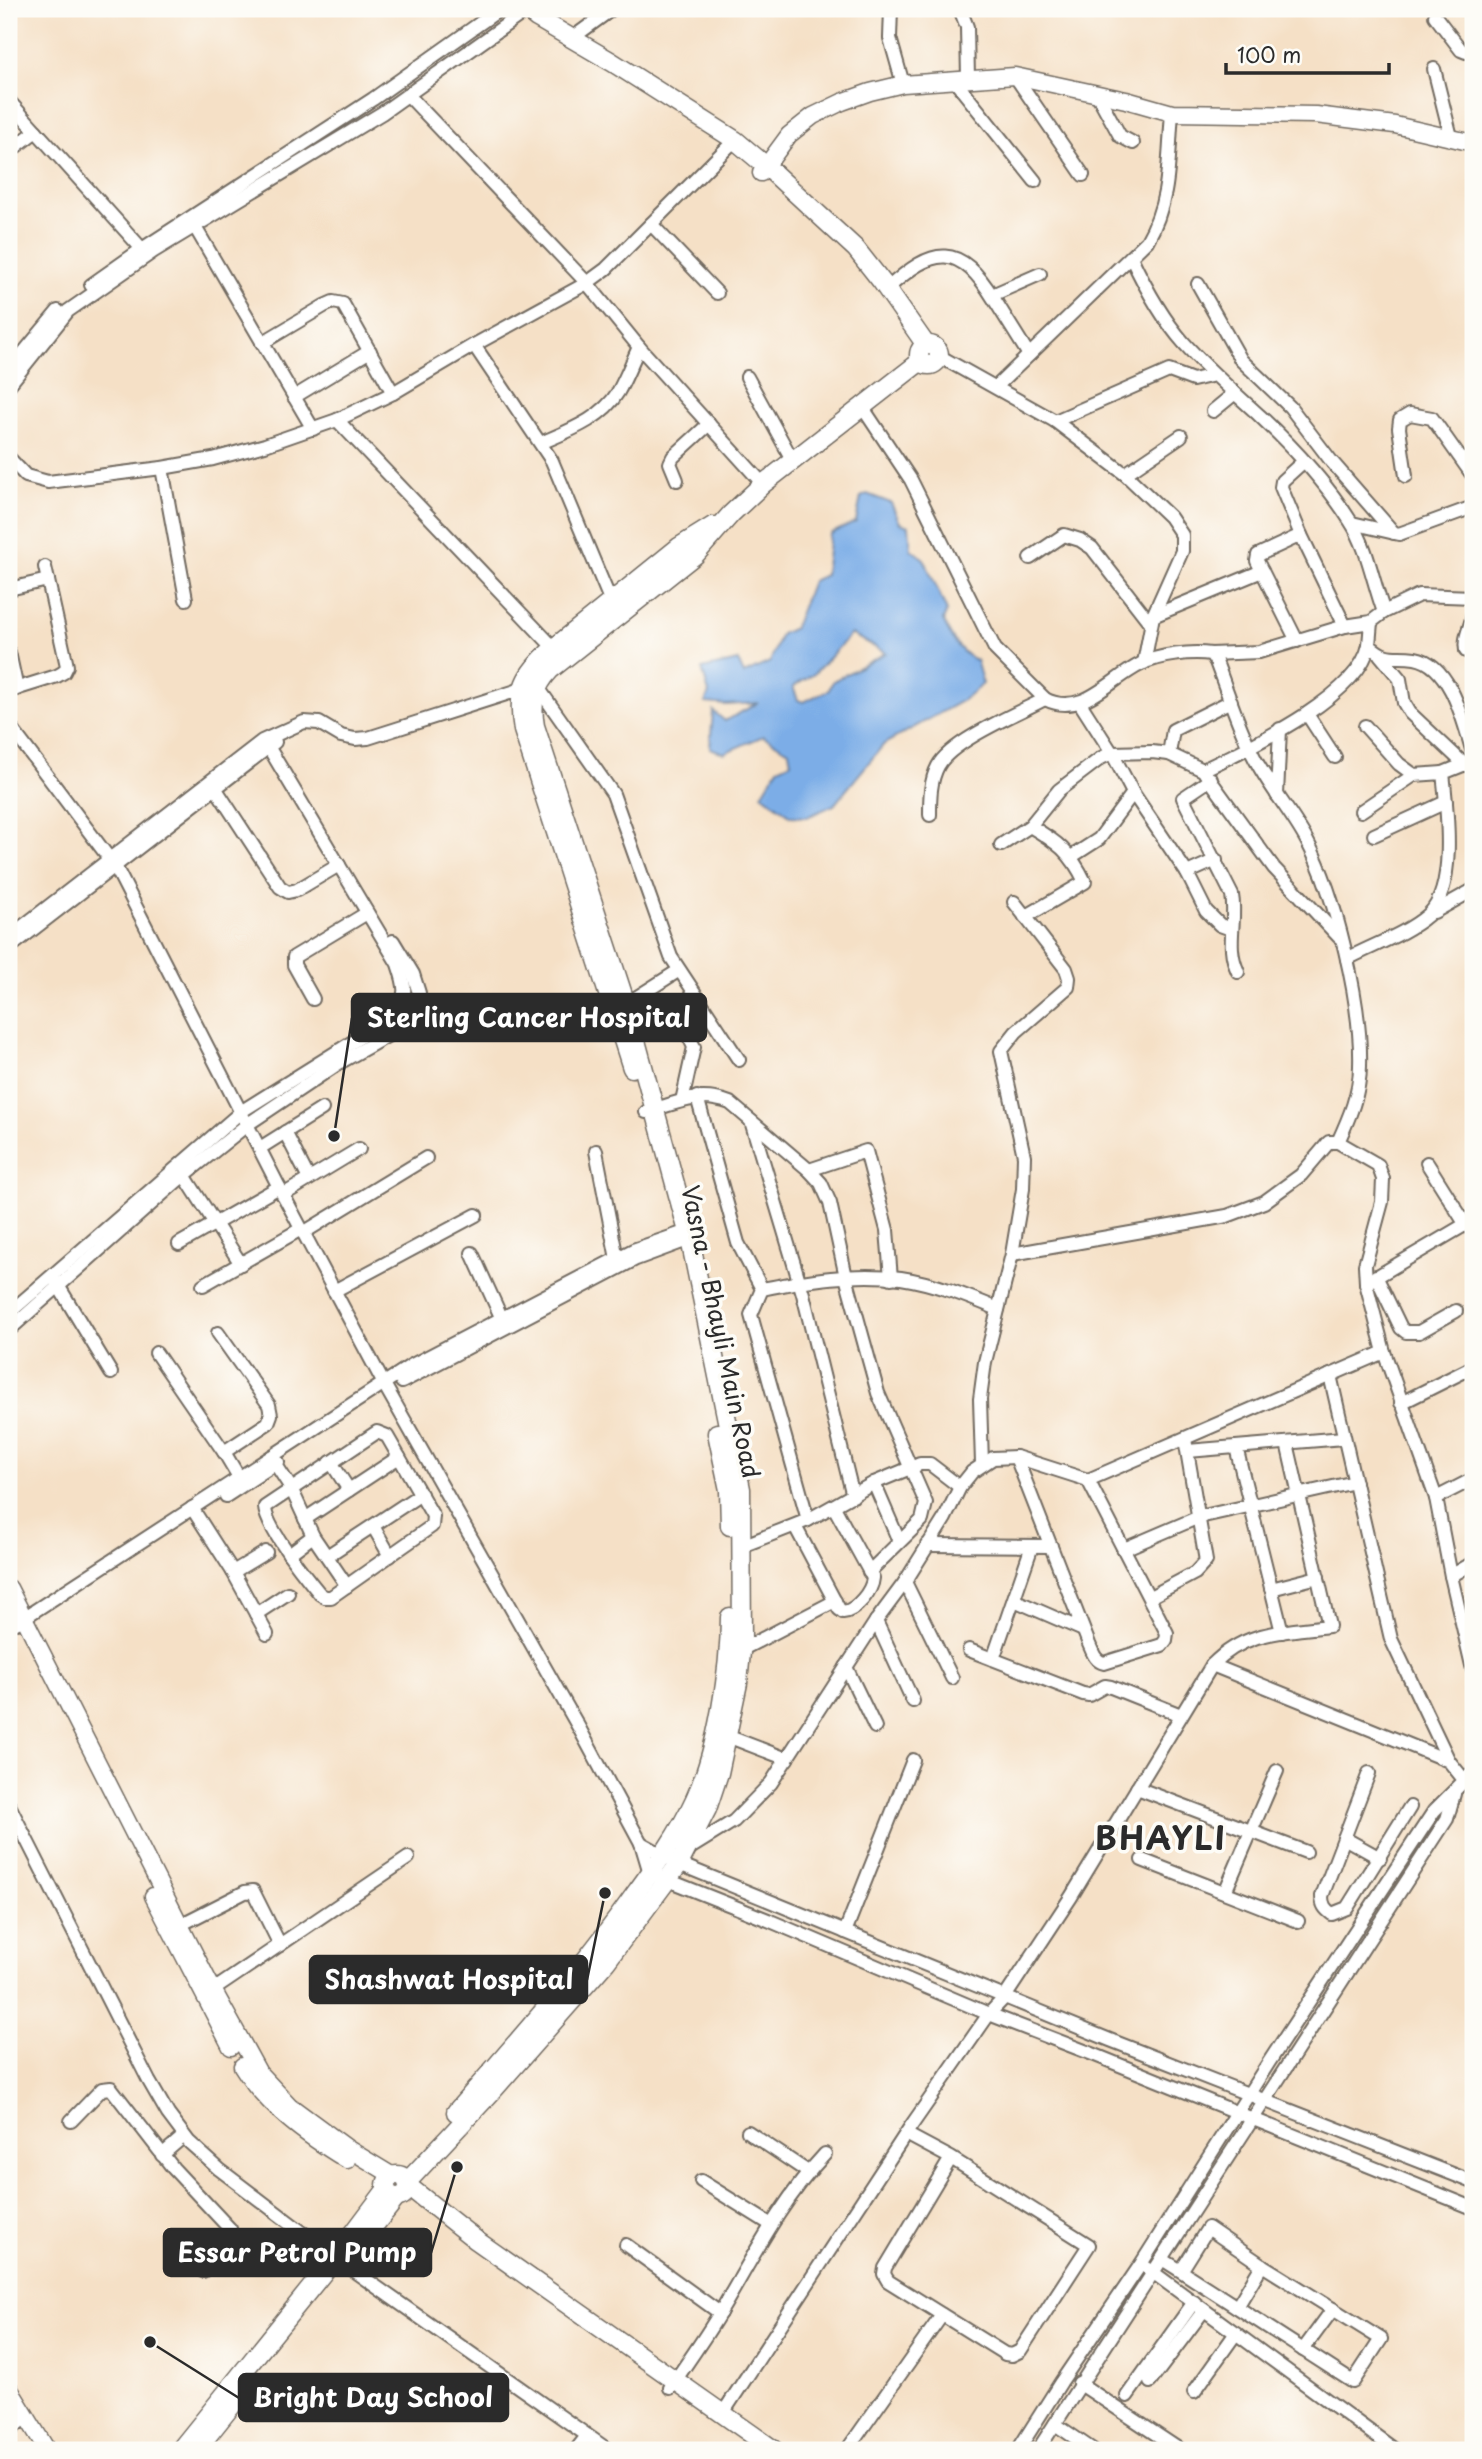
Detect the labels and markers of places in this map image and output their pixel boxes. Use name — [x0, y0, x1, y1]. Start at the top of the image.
callout: Sterling Cancer Hospital — [352, 994, 706, 1041]
callout: Shashwat Hospital — [310, 1956, 587, 2003]
callout: Essar Petrol Pump — [164, 2229, 431, 2276]
callout: Bright Day School — [239, 2374, 508, 2421]

